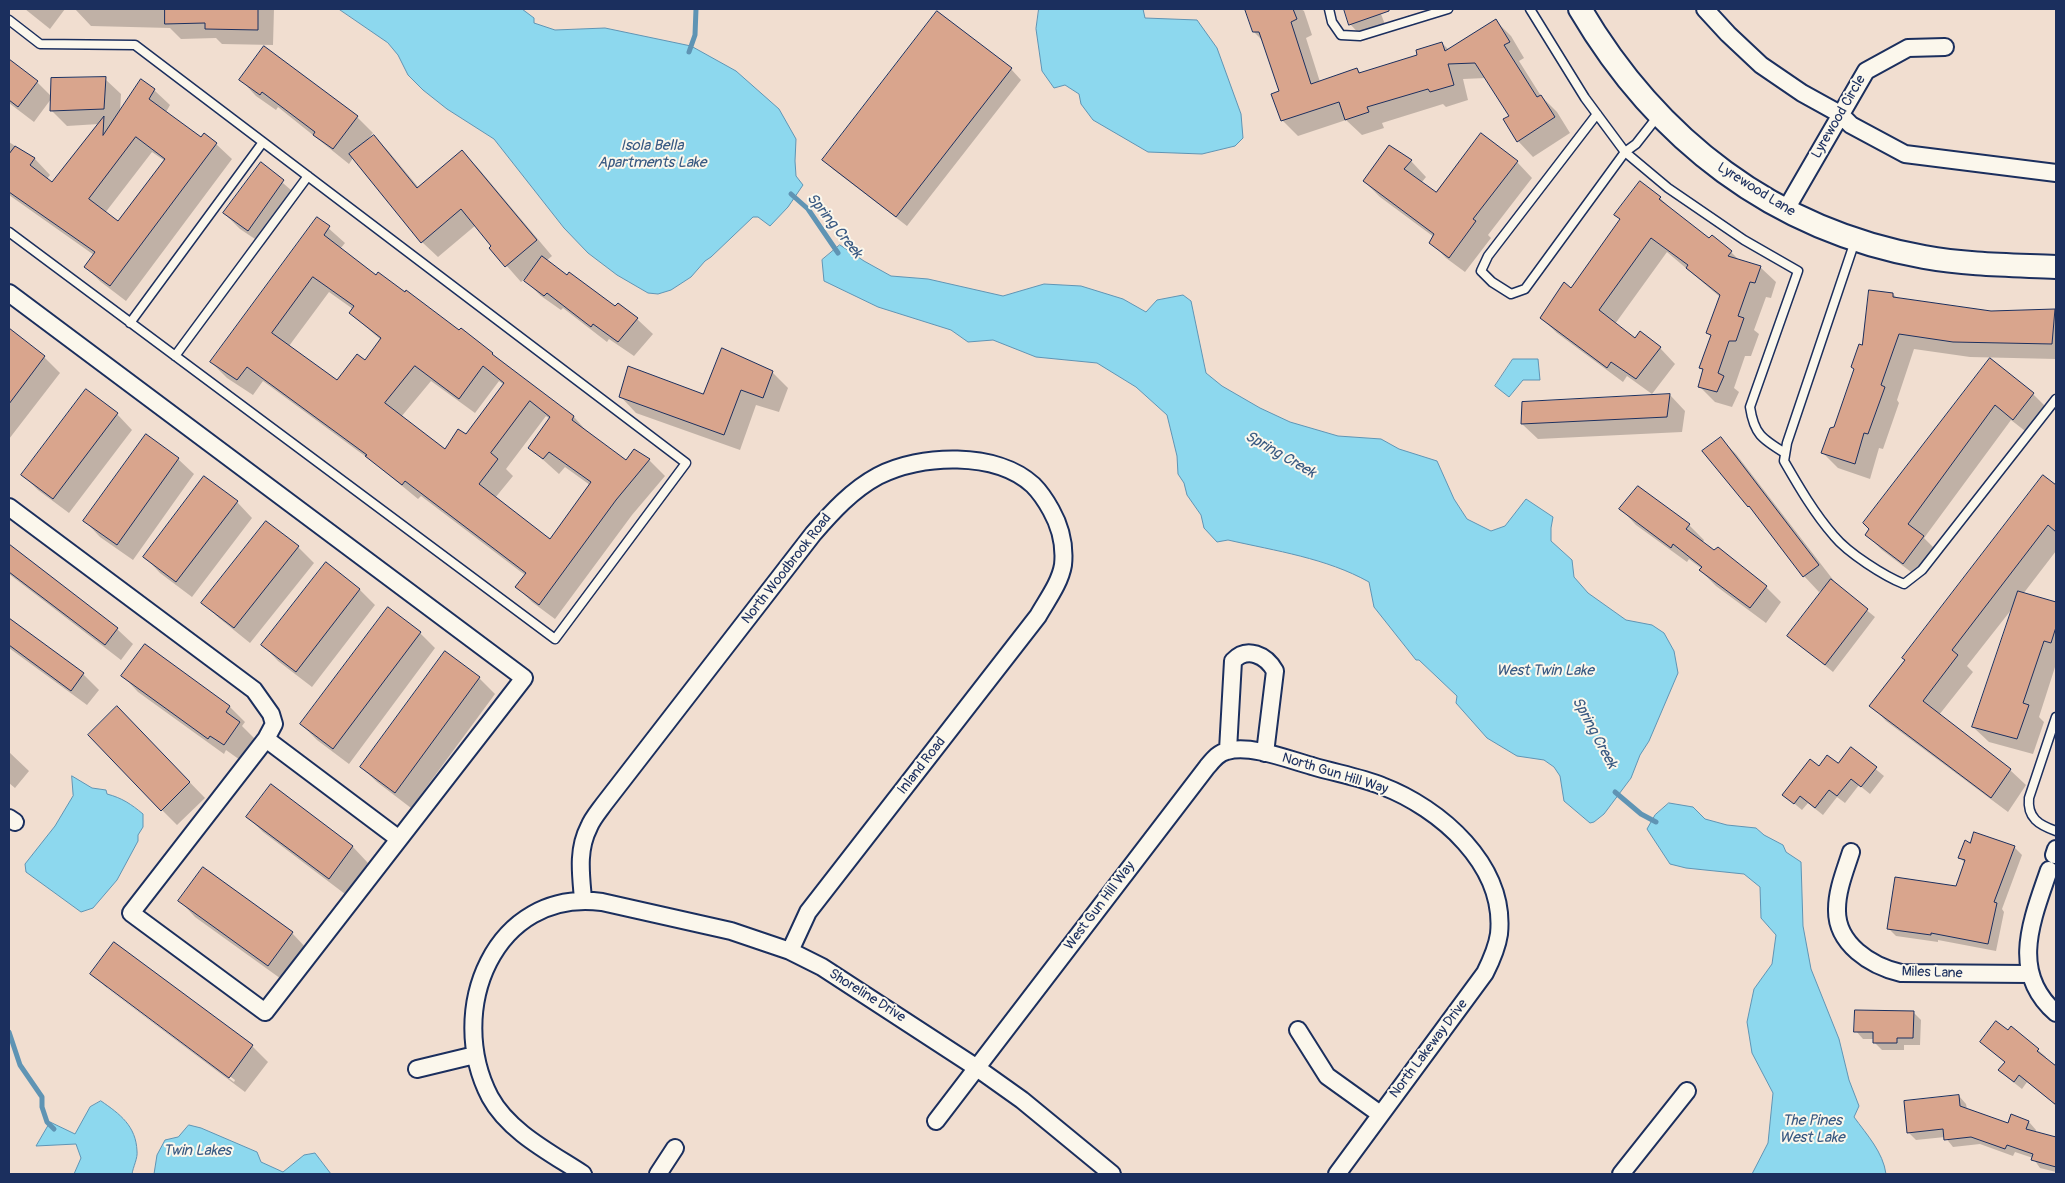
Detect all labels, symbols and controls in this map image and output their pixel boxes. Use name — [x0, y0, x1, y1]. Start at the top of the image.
street label: Lyrewood Circle — [1808, 72, 1870, 162]
water label: Isola Bella Apartments Lake — [597, 137, 707, 172]
street label: Lyrewood Lane — [1714, 159, 1798, 221]
water label: Spring Creek — [802, 190, 866, 262]
water label: Spring Creek — [1242, 428, 1318, 482]
street label: North Woodbrook Road — [739, 510, 835, 628]
water label: West Twin Lake — [1496, 662, 1594, 680]
water label: Spring Creek — [1568, 694, 1620, 772]
street label: Inland Road — [894, 734, 950, 798]
street label: North Gun Hill Way — [1280, 750, 1390, 798]
street label: West Gun Hill Way — [1061, 858, 1139, 954]
street label: Miles Lane — [1901, 964, 1963, 982]
street label: Shoreline Drive — [826, 966, 908, 1026]
street label: North Lakeway Drive — [1386, 996, 1472, 1102]
water label: The Pines West Lake — [1779, 1112, 1845, 1147]
water label: Twin Lakes — [163, 1142, 231, 1160]

